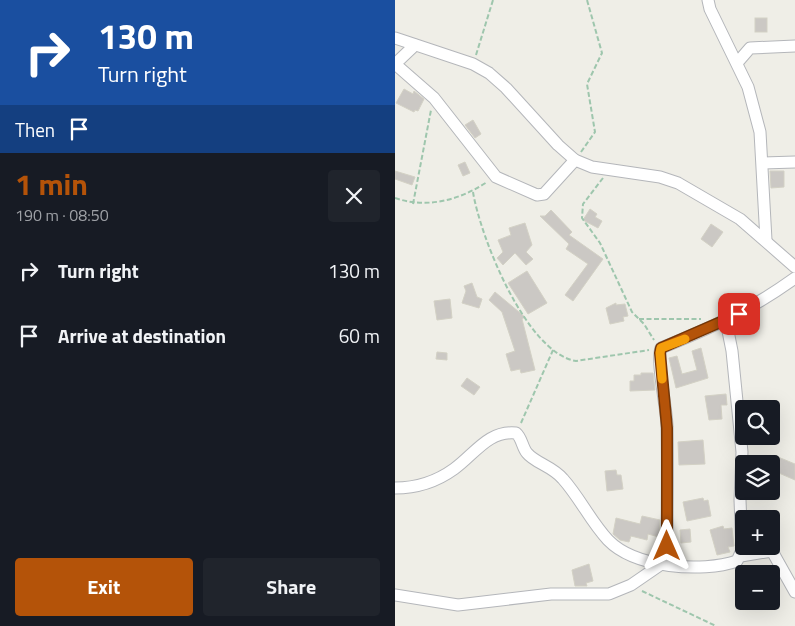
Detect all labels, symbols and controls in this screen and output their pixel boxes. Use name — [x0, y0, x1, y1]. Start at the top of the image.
text: 130 m — [98, 9, 194, 63]
icon: right — [15, 20, 80, 85]
text: Turn right — [98, 57, 187, 91]
text: Then — [15, 115, 55, 144]
icon: arrive — [65, 115, 93, 143]
text: 1 min — [15, 161, 88, 207]
button: close — [328, 170, 380, 222]
text: 190 m · 08:50 — [15, 203, 109, 227]
text: Turn right — [58, 256, 139, 285]
text: 130 m — [328, 256, 380, 285]
icon: right — [15, 257, 43, 285]
pin — [718, 293, 760, 335]
icon: arrive — [725, 300, 753, 328]
text: Arrive at destination — [58, 321, 226, 350]
text: 60 m — [339, 321, 380, 350]
icon: arrive — [15, 322, 43, 350]
map controls — [735, 400, 780, 610]
button: search — [735, 400, 780, 445]
button: layers — [735, 455, 780, 500]
button: + — [735, 510, 780, 555]
position arrow — [640, 519, 692, 571]
button: Exit — [15, 558, 193, 616]
button: Share — [203, 558, 380, 616]
button: − — [735, 565, 780, 610]

